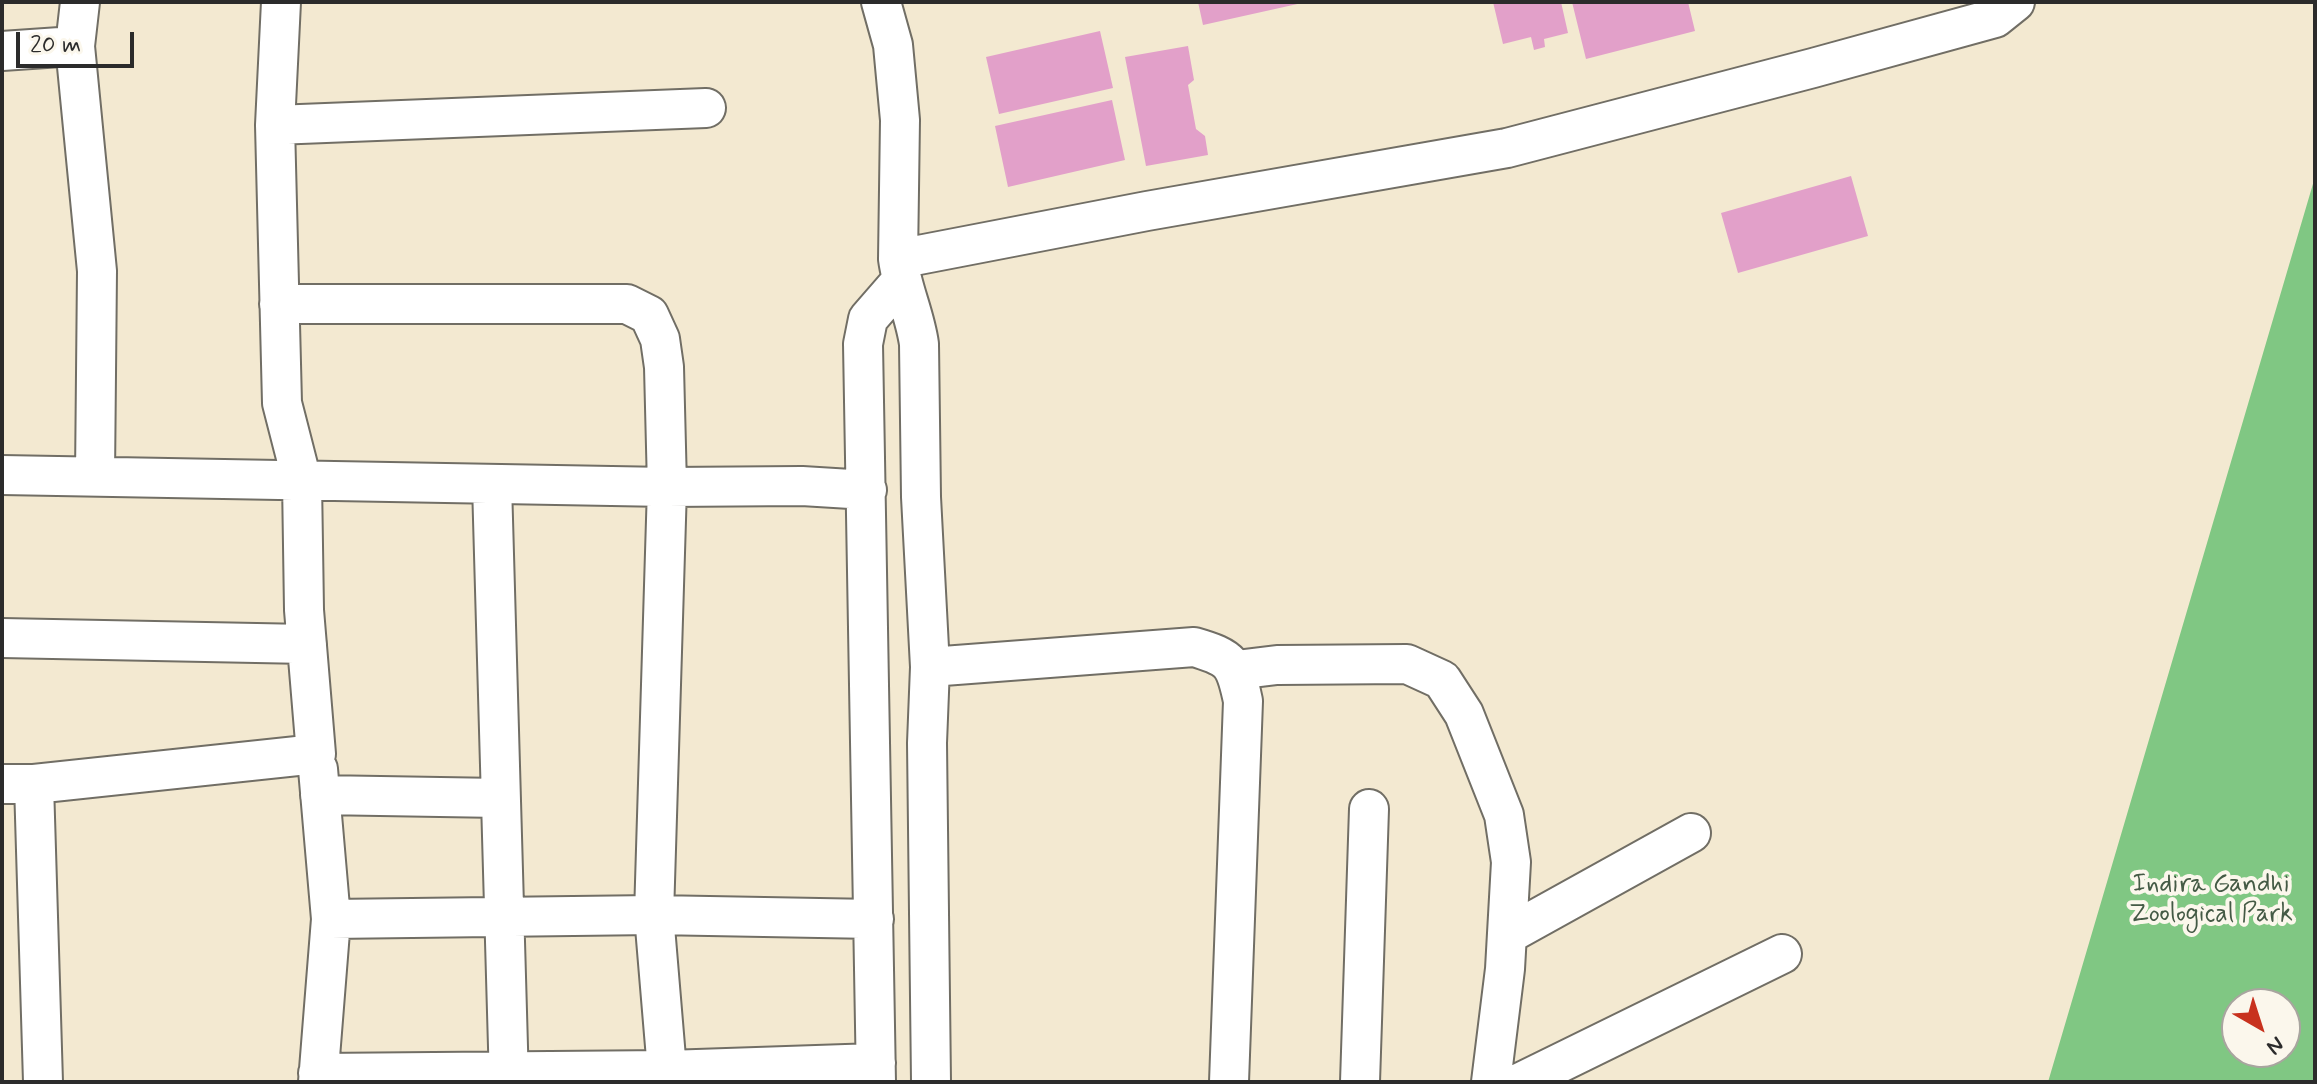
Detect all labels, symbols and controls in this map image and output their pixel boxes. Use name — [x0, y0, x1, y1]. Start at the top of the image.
scale bar — [20, 16, 138, 66]
text: 20 m — [30, 30, 81, 61]
park label: Indira Gandhi Zoological Park — [2129, 870, 2293, 932]
north arrow — [2221, 988, 2301, 1068]
text: N — [2260, 1030, 2289, 1061]

